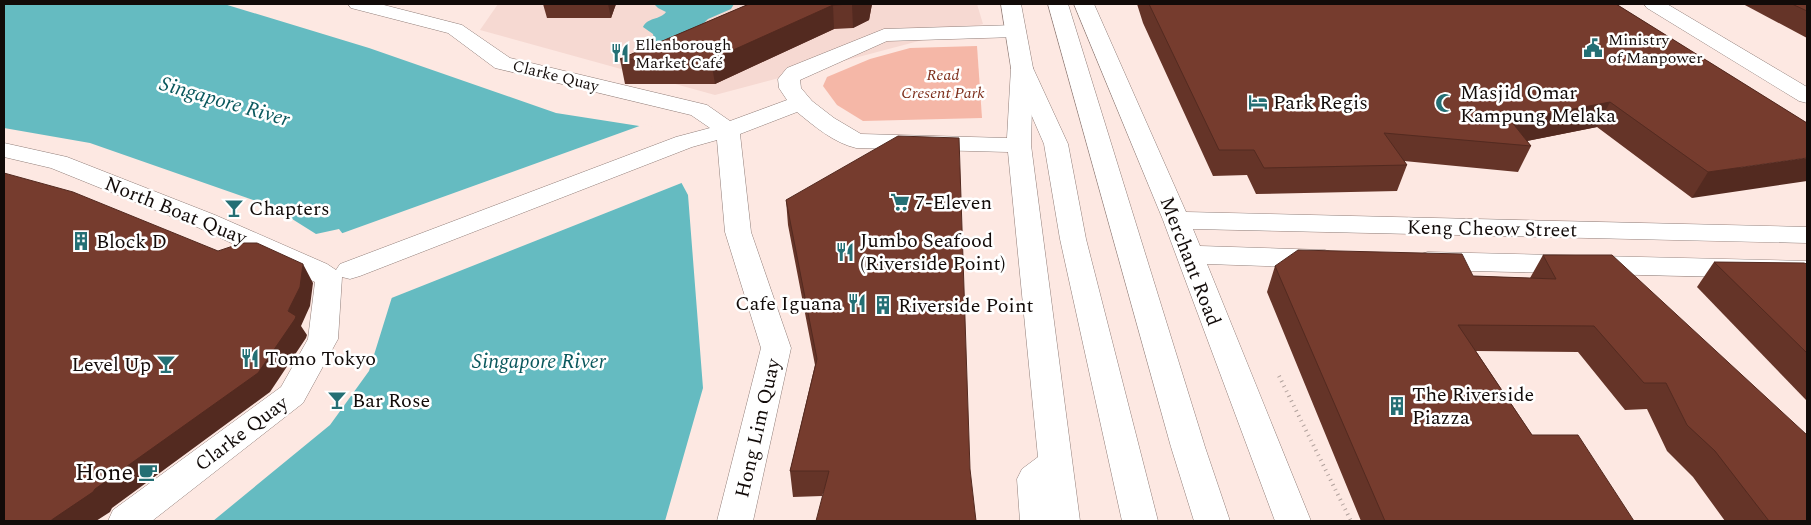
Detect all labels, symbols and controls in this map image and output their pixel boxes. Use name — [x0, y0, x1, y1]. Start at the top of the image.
place label: Ministry of Manpower — [1608, 28, 1703, 70]
place label: Ellenborough Market Café — [635, 33, 731, 75]
public building icon: Ministry of Manpower — [1582, 37, 1604, 59]
restaurant icon: Ellenborough Market Café — [609, 42, 631, 64]
street label: Clarke Quay — [510, 54, 603, 99]
park label: Read Cresent Park — [901, 63, 985, 105]
water label: Singapore River — [156, 68, 294, 136]
place label: Masjid Omar Kampung Melaka — [1460, 78, 1616, 131]
place label: Park Regis — [1273, 88, 1368, 118]
hotel icon: Park Regis — [1247, 91, 1269, 113]
mosque icon: Masjid Omar Kampung Melaka — [1434, 92, 1456, 114]
street label: North Boat Quay — [100, 169, 253, 254]
place label: 7-Eleven — [915, 188, 992, 218]
supermarket icon: 7-Eleven — [889, 191, 911, 213]
street label: Merchant Road — [1152, 192, 1229, 330]
place label: Chapters — [249, 194, 330, 224]
bar icon: Chapters — [223, 197, 245, 219]
street label: Keng Cheow Street — [1407, 213, 1577, 245]
place label: Jumbo Seafood (Riverside Point) — [860, 226, 1005, 279]
place label: Block D — [96, 227, 167, 257]
building icon: Block D — [70, 230, 92, 252]
restaurant icon: Jumbo Seafood (Riverside Point) — [834, 241, 856, 263]
place label: Cafe Iguana — [735, 289, 842, 319]
place label: Riverside Point — [898, 291, 1034, 321]
restaurant icon: Cafe Iguana — [846, 292, 868, 314]
building icon: Riverside Point — [872, 294, 894, 316]
place label: Tomo Tokyo — [265, 344, 376, 374]
water label: Singapore River — [472, 346, 607, 378]
restaurant icon: Tomo Tokyo — [239, 347, 261, 369]
place label: Level Up — [71, 350, 151, 380]
bar icon: Level Up — [155, 353, 177, 375]
street label: Hong Lim Quay — [727, 354, 789, 501]
place label: The Riverside Piazza — [1412, 380, 1534, 433]
place label: Bar Rose — [352, 386, 430, 416]
street label: Clarke Quay — [189, 388, 296, 479]
bar icon: Bar Rose — [326, 389, 348, 411]
building icon: The Riverside Piazza — [1386, 395, 1408, 417]
place label: Hone — [75, 455, 133, 491]
cafe icon: Hone — [137, 461, 159, 483]

